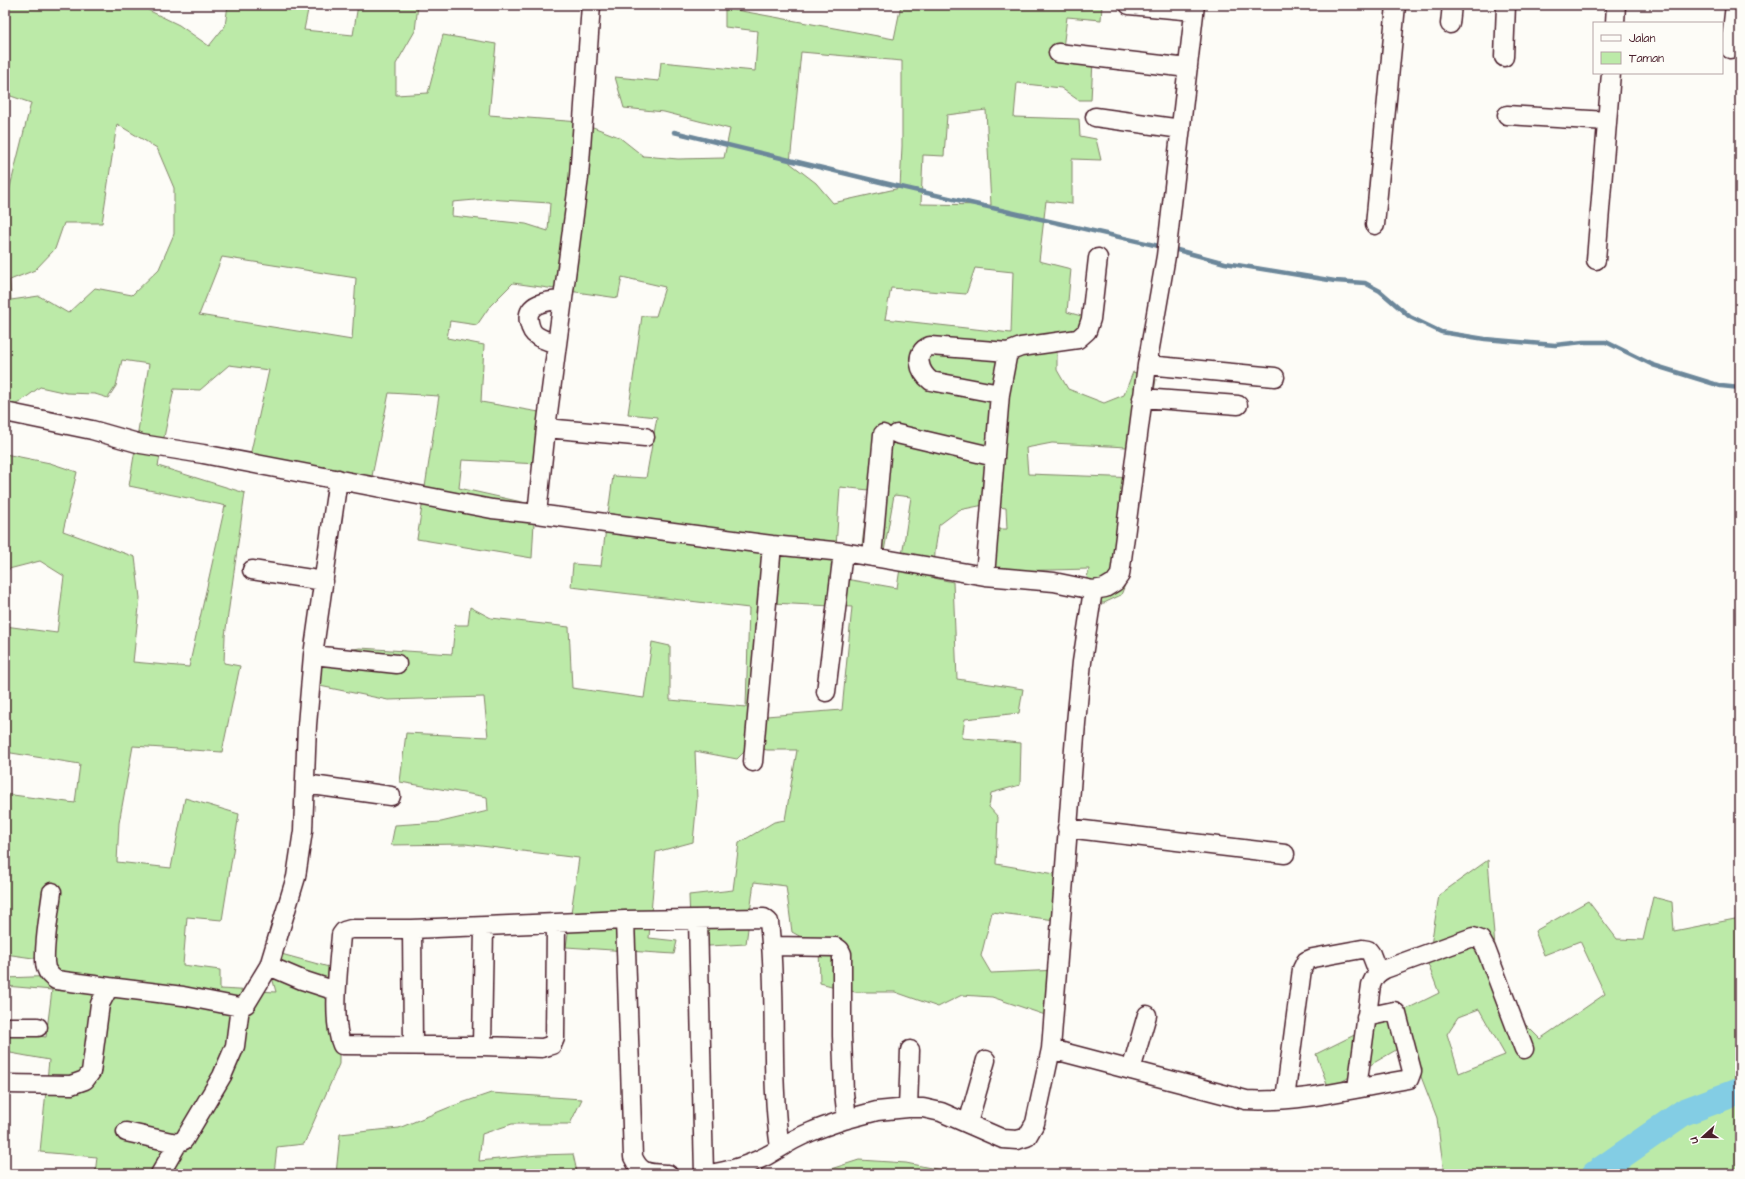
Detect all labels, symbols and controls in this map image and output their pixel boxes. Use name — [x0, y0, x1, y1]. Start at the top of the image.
legend — [1593, 22, 1723, 74]
text: Jalan — [1629, 30, 1655, 47]
text: Taman — [1629, 50, 1664, 67]
north arrow — [1683, 1117, 1723, 1157]
text: U — [1686, 1135, 1703, 1147]

